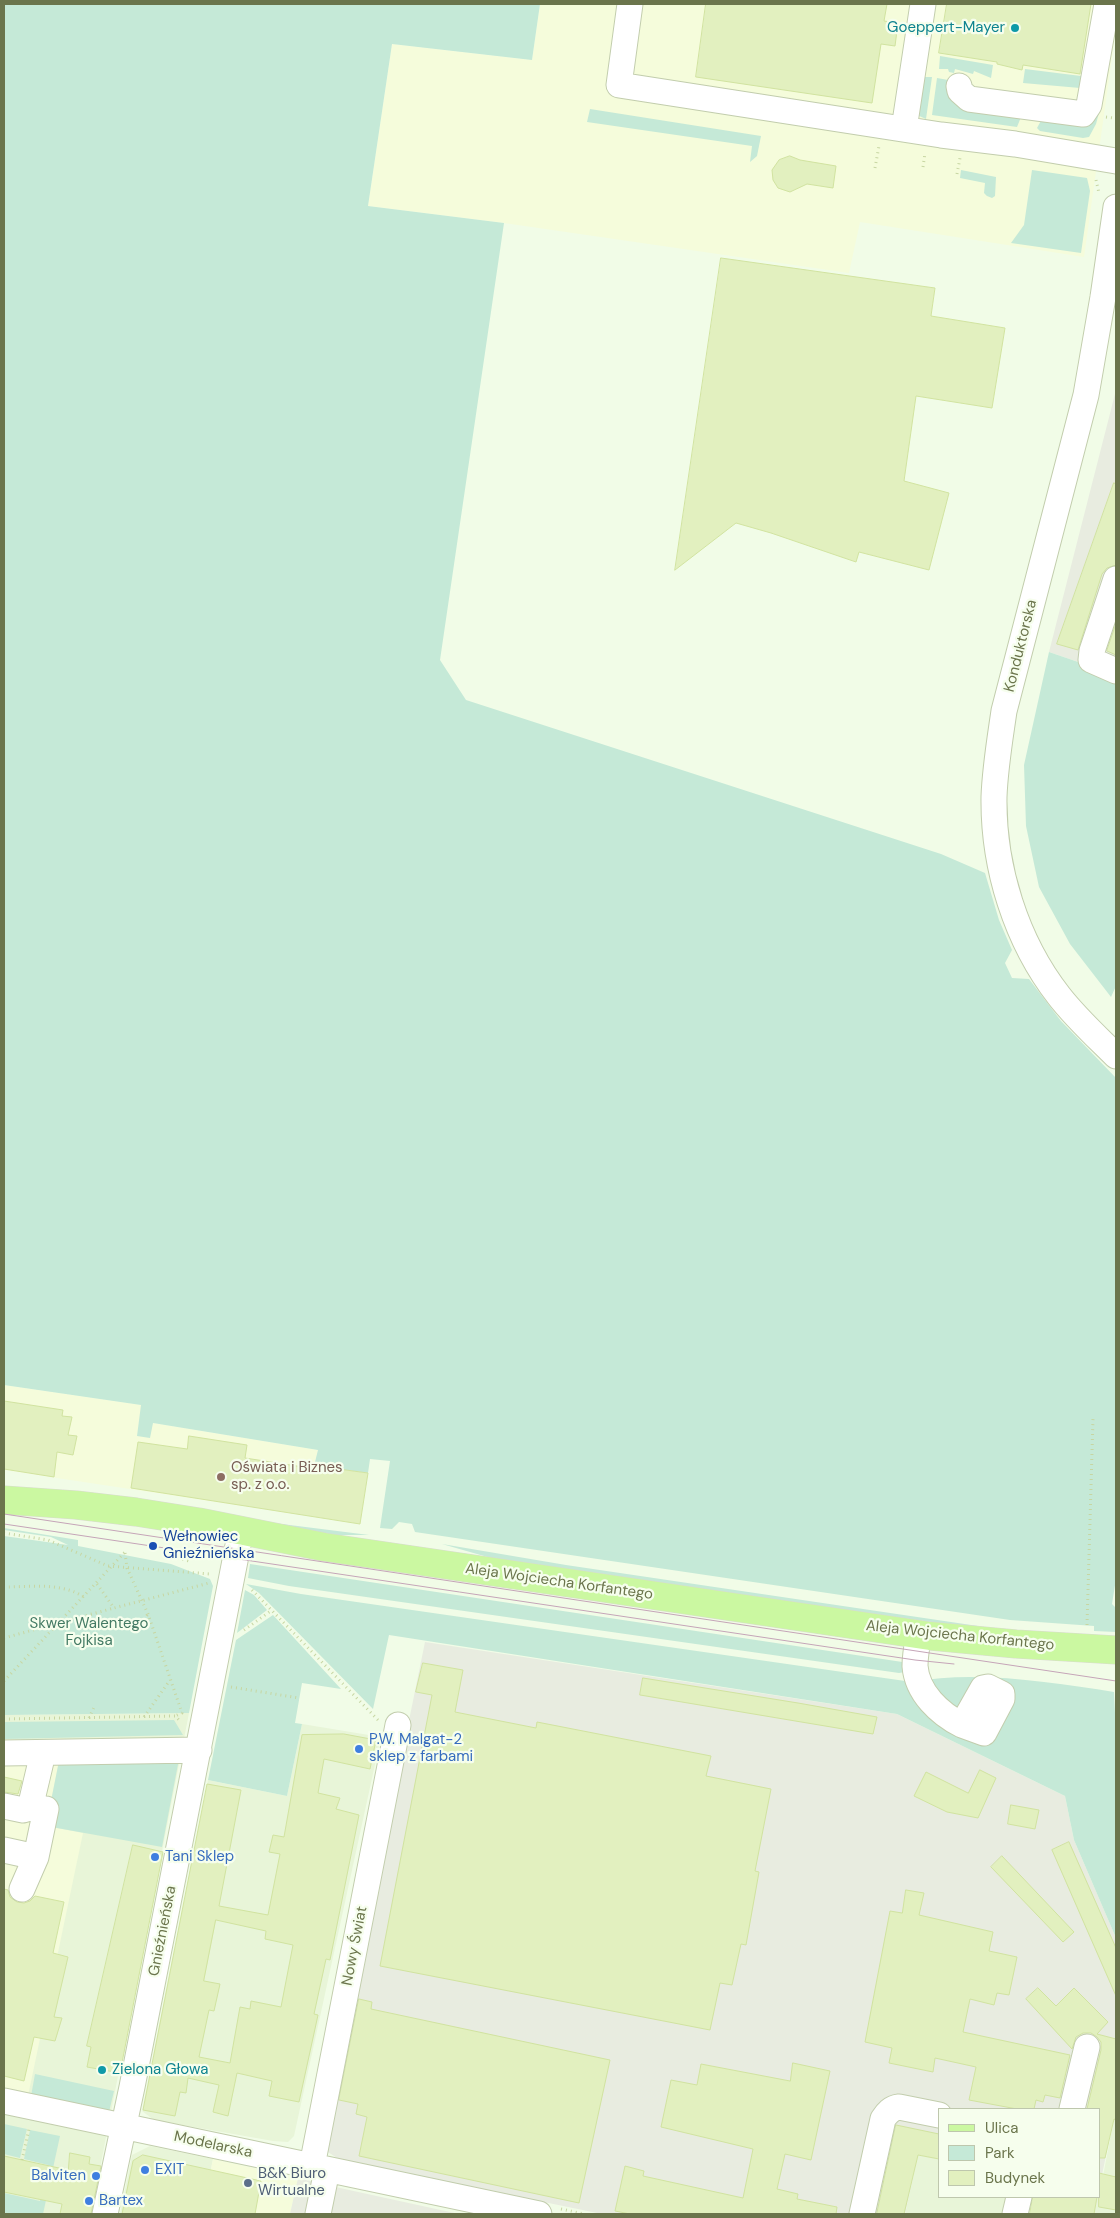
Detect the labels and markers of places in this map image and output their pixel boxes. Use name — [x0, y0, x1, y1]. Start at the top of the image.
place label: Goeppert-Mayer — [887, 19, 1005, 37]
marker: Goeppert-Mayer — [1009, 22, 1021, 34]
place label: Oświata i Biznes sp. z o.o. — [231, 1459, 343, 1494]
marker: Oświata i Biznes sp. z o.o. — [215, 1471, 227, 1483]
place label: Wełnowiec Gnieźnieńska — [163, 1528, 254, 1563]
marker: Wełnowiec Gnieźnieńska — [147, 1540, 159, 1552]
place label: P.W. Malgat-2 sklep z farbami — [369, 1731, 473, 1766]
marker: P.W. Malgat-2 sklep z farbami — [353, 1743, 365, 1755]
place label: Tani Sklep — [165, 1848, 234, 1866]
marker: Tani Sklep — [149, 1851, 161, 1863]
place label: Zielona Głowa — [112, 2061, 208, 2079]
marker: Zielona Głowa — [96, 2064, 108, 2076]
place label: EXIT — [155, 2161, 184, 2179]
marker: EXIT — [139, 2164, 151, 2176]
place label: B&K Biuro Wirtualne — [258, 2165, 326, 2200]
place label: Balviten — [31, 2167, 86, 2185]
marker: Balviten — [90, 2170, 102, 2182]
marker: B&K Biuro Wirtualne — [242, 2177, 254, 2189]
place label: Bartex — [99, 2192, 143, 2210]
marker: Bartex — [83, 2195, 95, 2207]

